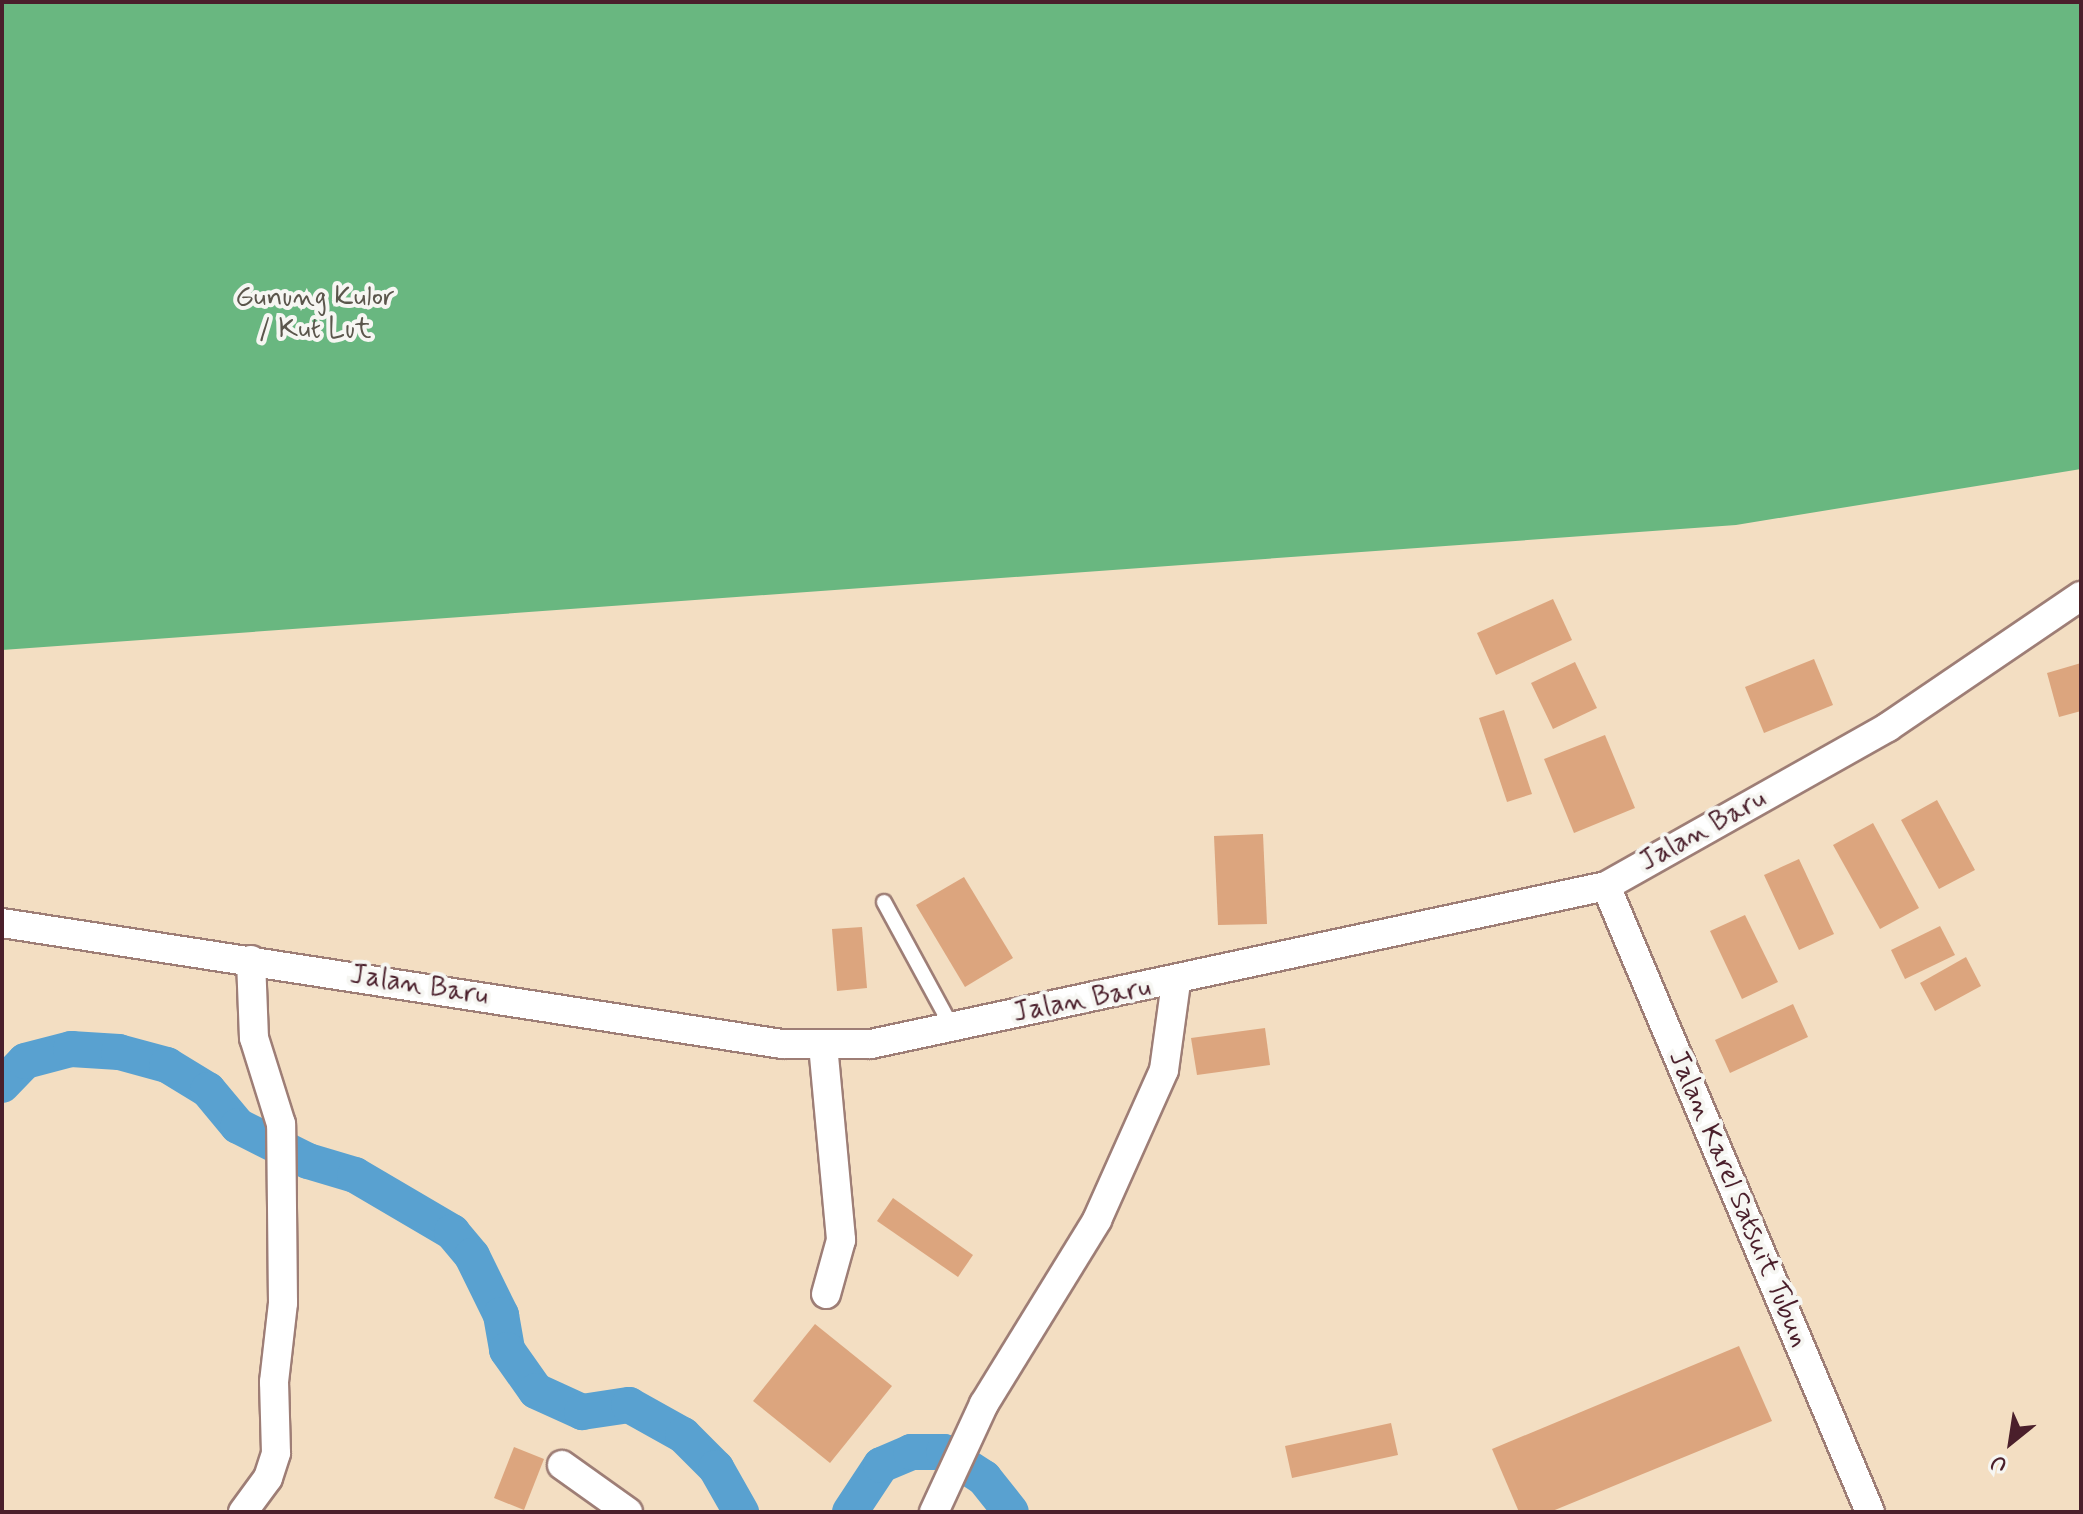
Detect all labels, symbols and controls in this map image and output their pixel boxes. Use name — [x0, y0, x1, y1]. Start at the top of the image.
park label: Gunung Kulor / Kut Lut — [233, 281, 397, 347]
street label: Jalan Baru — [1637, 784, 1769, 878]
street label: Jalan Baru — [350, 959, 488, 1013]
street label: Jalan Baru — [1013, 972, 1151, 1030]
street label: Jalan Karel Satsuit Tubun — [1661, 1047, 1815, 1351]
north arrow — [1971, 1402, 2051, 1482]
text: U — [1986, 1447, 2012, 1478]

